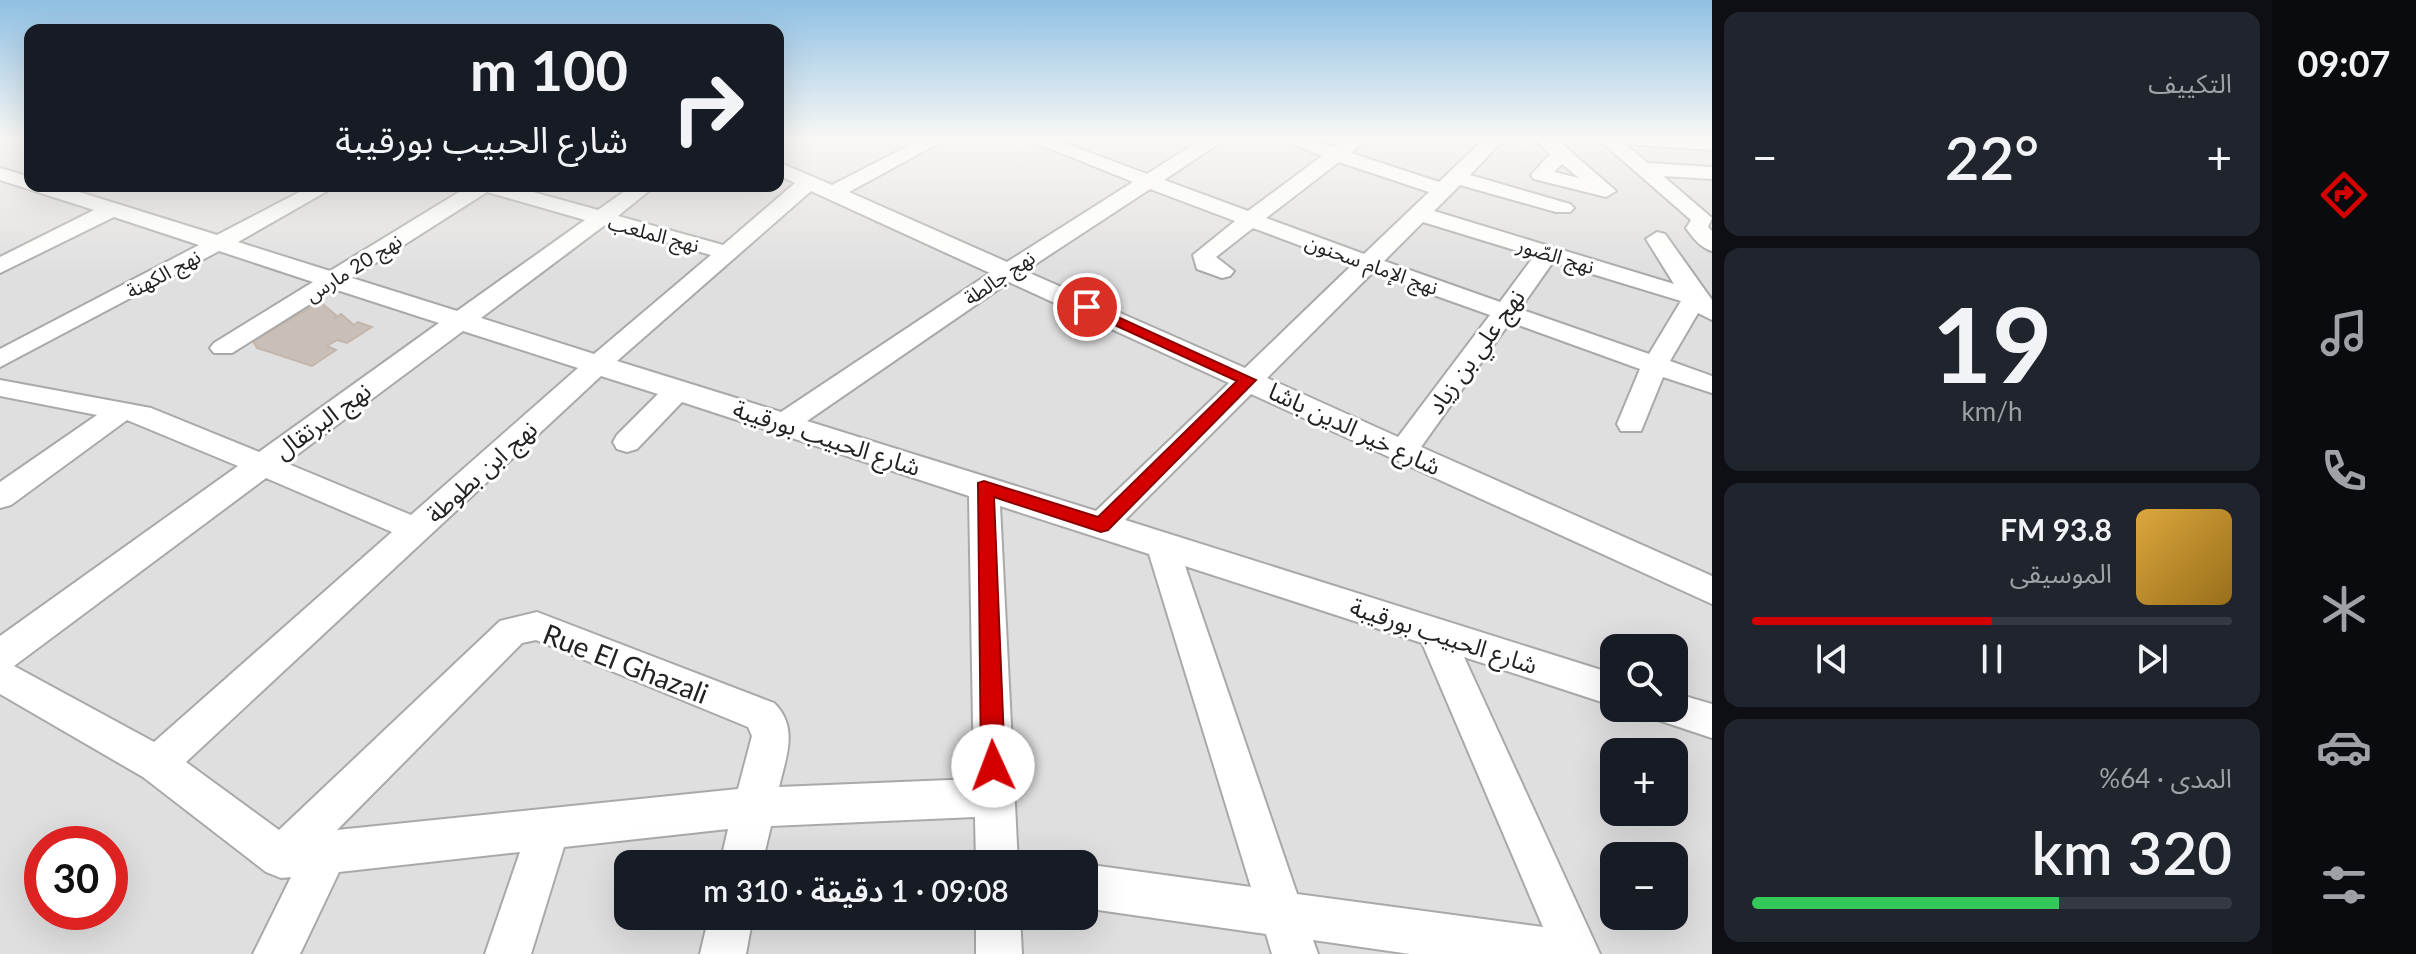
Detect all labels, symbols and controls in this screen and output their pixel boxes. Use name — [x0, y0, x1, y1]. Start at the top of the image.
text: 100 m — [470, 36, 628, 103]
text: 09:07 — [2298, 41, 2390, 85]
icon: right — [656, 56, 760, 160]
text: التكييف — [2148, 67, 2232, 99]
text: شارع الحبيب بورقيبة — [335, 117, 628, 161]
text: 22° — [1945, 121, 2039, 193]
text: − — [1752, 131, 1778, 183]
text: + — [2206, 131, 2232, 183]
icon: directions — [2316, 167, 2372, 223]
street label: نهج الملعب — [605, 209, 702, 261]
street label: نهج 20 مارس — [300, 228, 408, 310]
street label: نهج الإمام سحنون — [1301, 229, 1442, 303]
street label: نهج الصّور — [1512, 232, 1597, 282]
street label: نهج الكهنة — [122, 244, 206, 306]
street label: نهج جالطة — [959, 245, 1041, 313]
pin — [1053, 273, 1121, 341]
text: 19 — [1932, 280, 2052, 405]
street label: نهج علي بن زياد — [1420, 283, 1535, 422]
icon: arrive — [1065, 285, 1109, 329]
icon: music — [2316, 305, 2372, 361]
street label: نهج البرتقال — [268, 375, 378, 468]
street label: شارع خير الدين باشا — [1263, 375, 1446, 484]
street label: شارع الحبيب بورقيبة — [728, 393, 924, 485]
text: km/h — [1962, 395, 2022, 427]
street label: نهج ابن بطوطة — [420, 414, 545, 531]
icon: phone — [2316, 443, 2372, 499]
text: 93.8 FM — [2000, 511, 2112, 547]
text: الموسيقى — [2010, 557, 2112, 589]
icon: climate — [2316, 581, 2372, 637]
street label: شارع الحبيب بورقيبة — [1345, 591, 1541, 683]
street label: Rue El Ghazali — [539, 616, 713, 710]
map controls — [1600, 634, 1688, 930]
button: search — [1600, 634, 1688, 722]
icon: previous — [1810, 637, 1854, 681]
icon: pause — [1970, 637, 2014, 681]
icon: next — [2130, 637, 2174, 681]
icon: car — [2316, 719, 2372, 775]
position arrow — [951, 724, 1035, 808]
button: + — [1600, 738, 1688, 826]
text: المدى · 64% — [2099, 762, 2232, 794]
text: 320 km — [2031, 816, 2232, 888]
speed limit sign: 30 — [24, 826, 128, 930]
button: − — [1600, 842, 1688, 930]
icon: filters — [2316, 857, 2372, 913]
text: 09:08 · 1 دقيقة · 310 m — [703, 872, 1009, 908]

